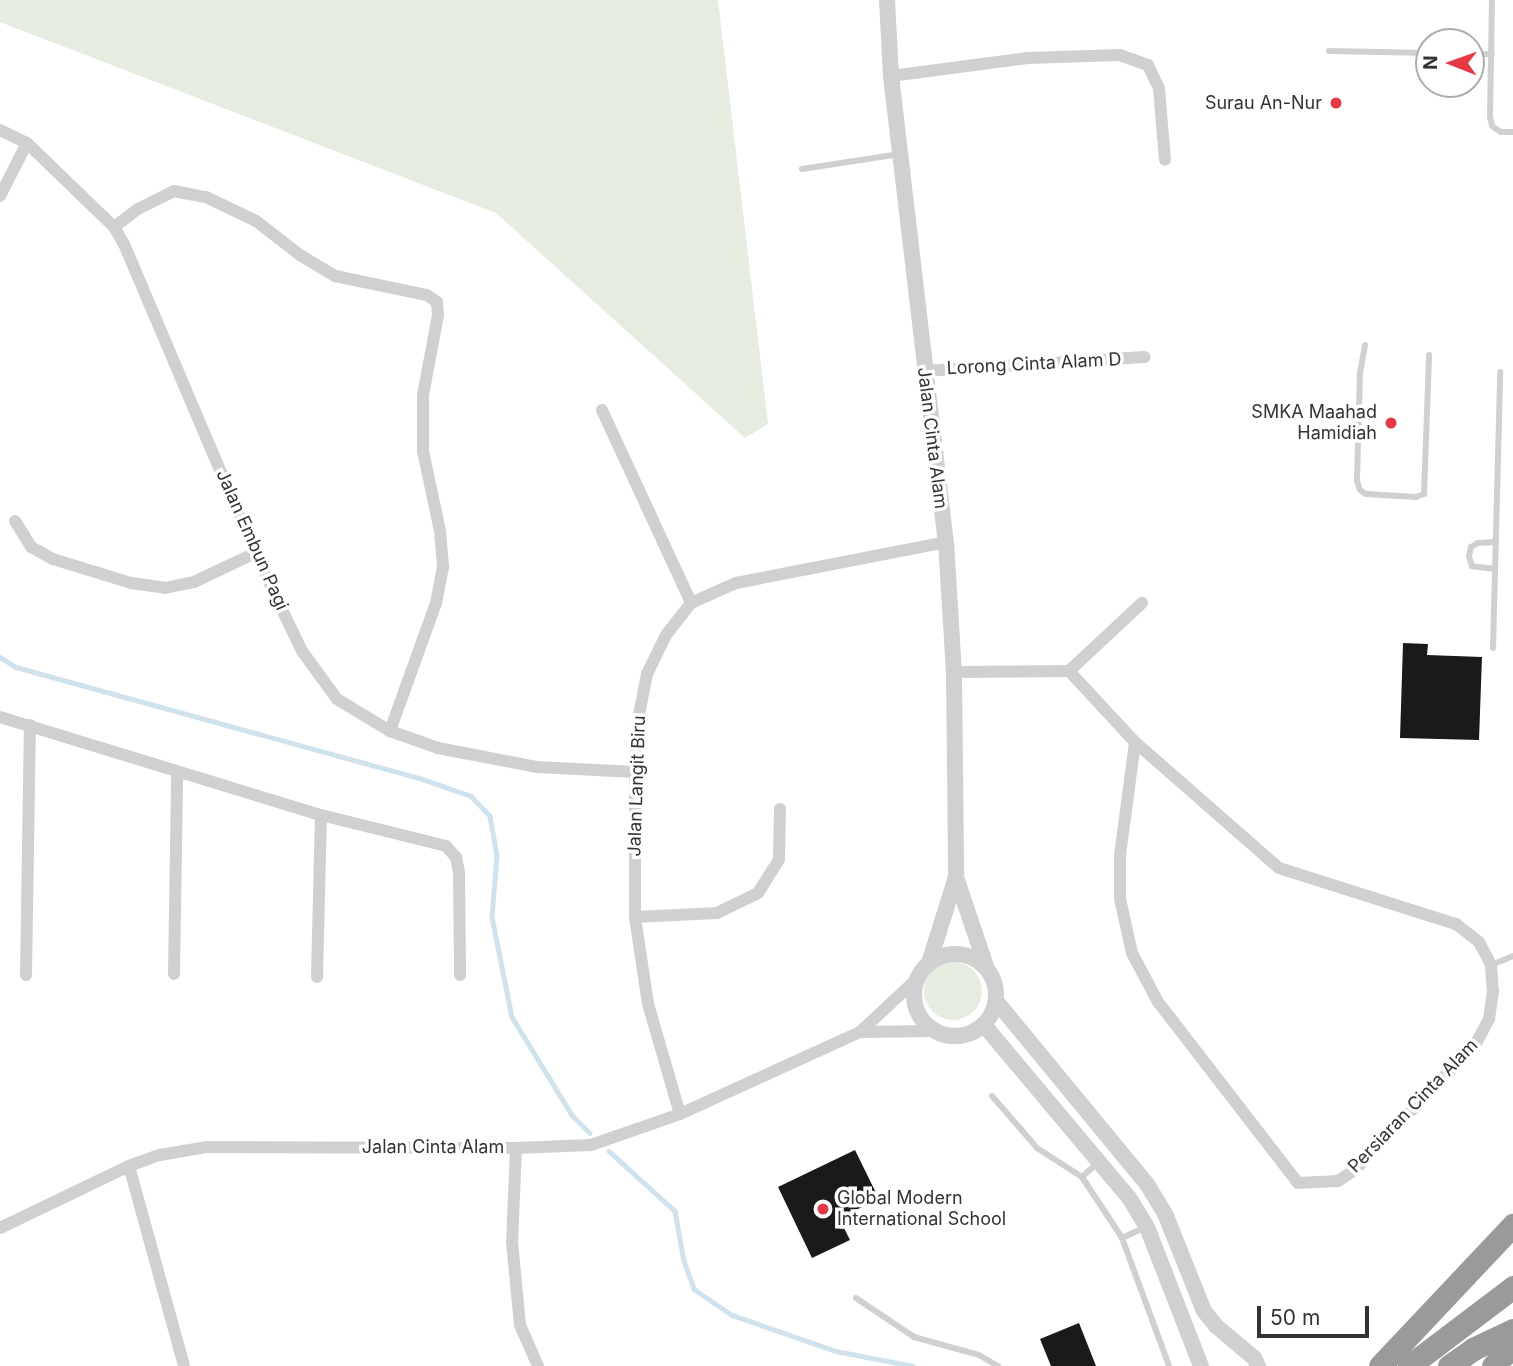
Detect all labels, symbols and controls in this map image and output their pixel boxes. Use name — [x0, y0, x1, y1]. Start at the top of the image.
north arrow — [1415, 28, 1485, 98]
text: N — [1419, 55, 1442, 70]
place label: Surau An-Nur — [1205, 92, 1322, 114]
marker: Surau An-Nur — [1328, 95, 1344, 111]
street label: Lorong Cinta Alam D — [946, 349, 1122, 379]
street label: Jalan Cinta Alam — [913, 366, 951, 510]
place label: SMKA Maahad Hamidiah — [1251, 402, 1377, 444]
marker: SMKA Maahad Hamidiah — [1383, 415, 1399, 431]
street label: Jalan Embun Pagi — [211, 466, 293, 614]
street label: Jalan Langit Biru — [624, 715, 650, 857]
street label: Persiaran Cinta Alam — [1344, 1035, 1482, 1177]
street label: Jalan Cinta Alam — [362, 1136, 504, 1158]
place label: Global Modern International School — [837, 1188, 1006, 1230]
marker: Global Modern International School — [815, 1201, 831, 1217]
scale bar — [1261, 1292, 1373, 1336]
text: 50 m — [1270, 1305, 1320, 1330]

